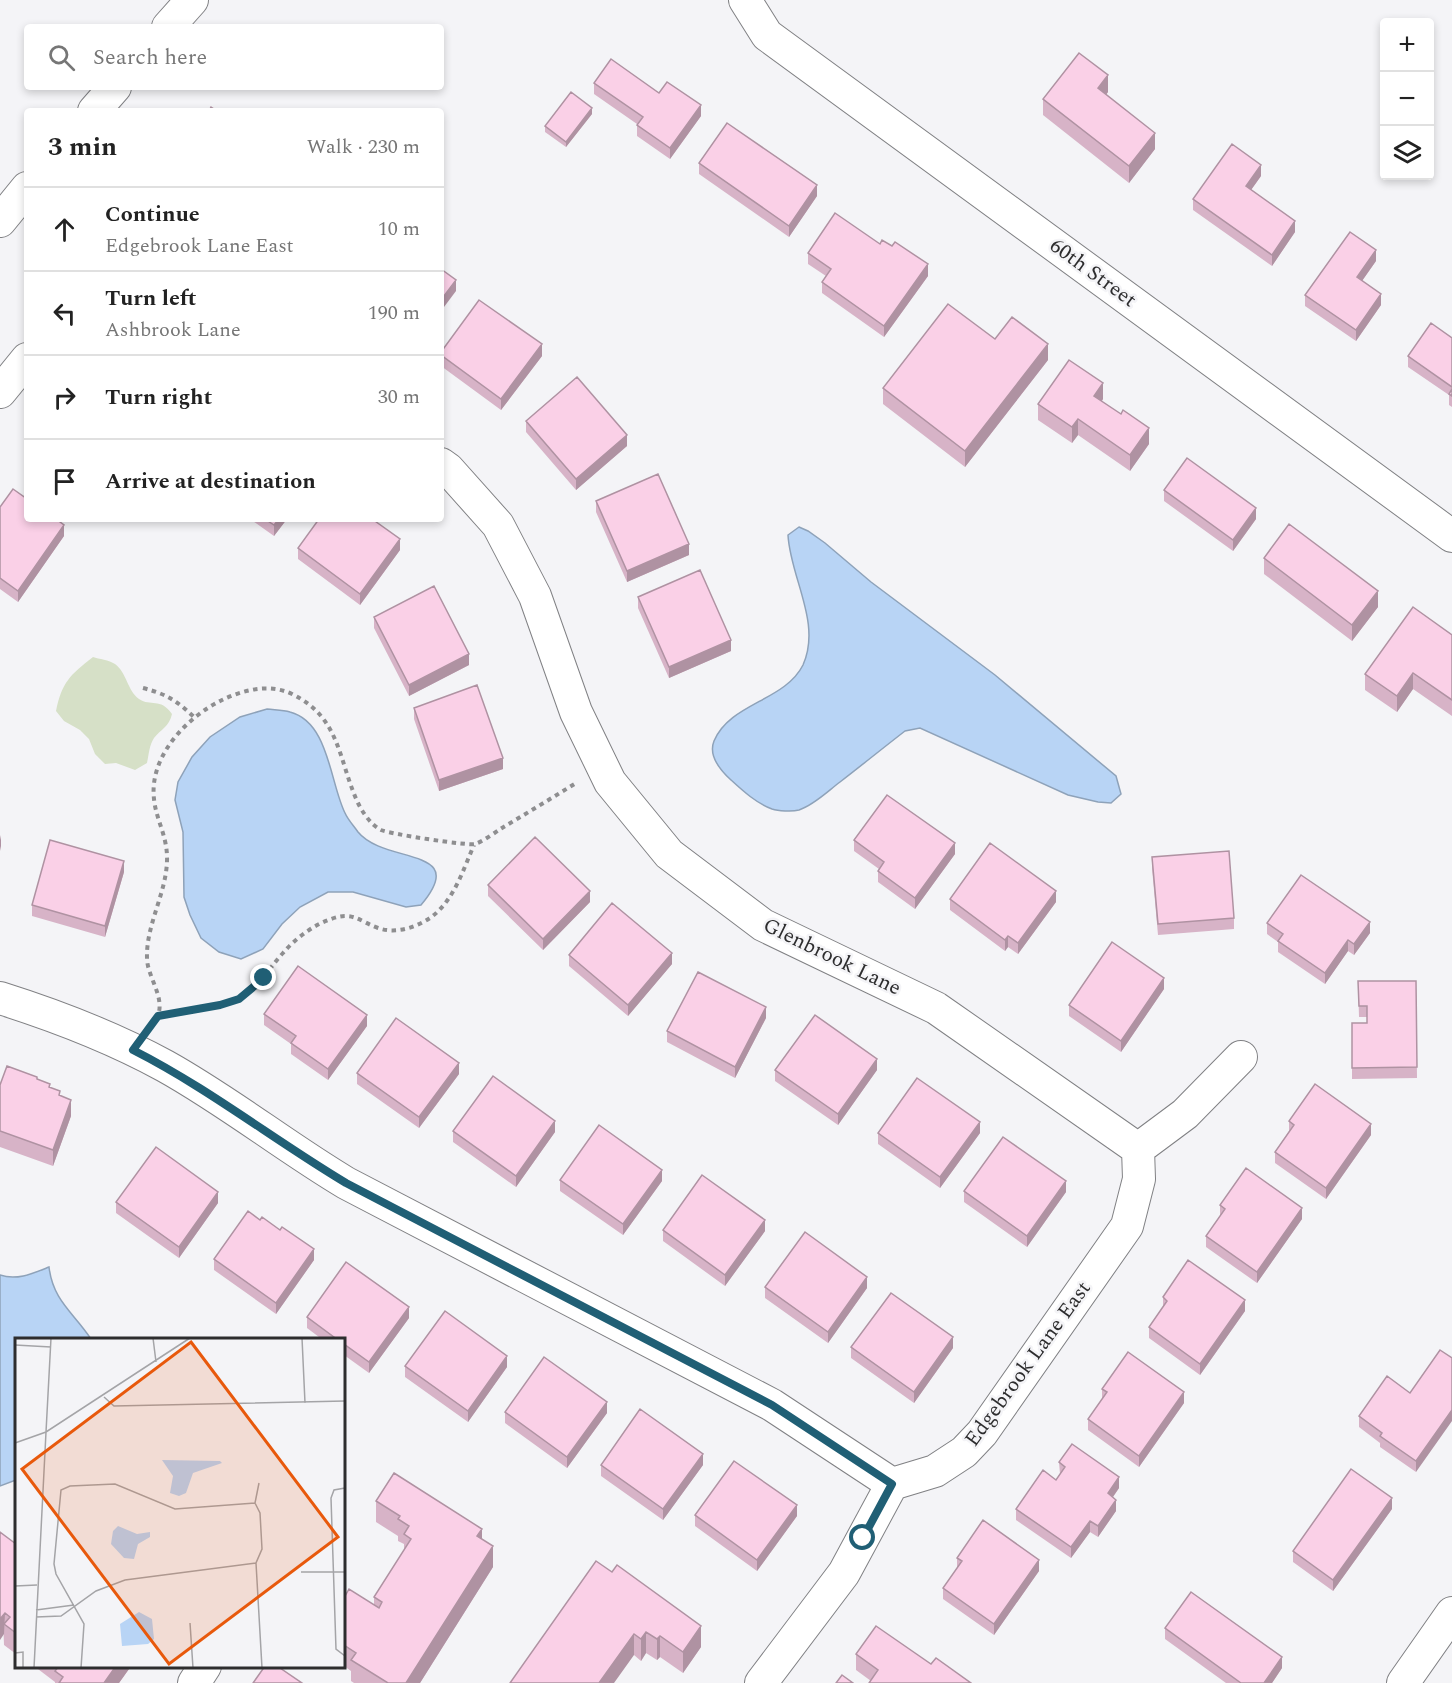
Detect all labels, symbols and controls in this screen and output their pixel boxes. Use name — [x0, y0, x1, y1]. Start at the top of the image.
map controls — [1380, 18, 1434, 180]
button: + — [1380, 18, 1434, 72]
search box — [24, 24, 444, 90]
icon: search — [45, 41, 78, 74]
text: Search here — [93, 41, 207, 74]
button: − — [1380, 72, 1434, 126]
button: layers — [1380, 126, 1434, 180]
text: 3 min — [48, 127, 117, 167]
text: Walk · 230 m — [307, 132, 420, 162]
text: Continue — [105, 198, 200, 231]
icon: ahead — [48, 213, 81, 246]
text: 10 m — [378, 214, 420, 244]
street label: 60th Street — [1043, 230, 1143, 316]
text: Edgebrook Lane East — [105, 231, 294, 261]
text: Turn left — [105, 282, 197, 315]
icon: left — [48, 297, 81, 330]
text: 190 m — [368, 298, 420, 328]
text: Ashbrook Lane — [105, 315, 241, 345]
icon: right — [48, 381, 81, 414]
text: Turn right — [105, 381, 212, 414]
text: 30 m — [378, 382, 420, 412]
icon: arrive — [48, 465, 81, 498]
text: Arrive at destination — [105, 465, 316, 498]
street label: Glenbrook Lane — [757, 910, 907, 1004]
route end — [250, 964, 276, 990]
street label: Edgebrook Lane East — [957, 1274, 1099, 1454]
inset map — [15, 1338, 345, 1668]
route start — [849, 1524, 875, 1550]

